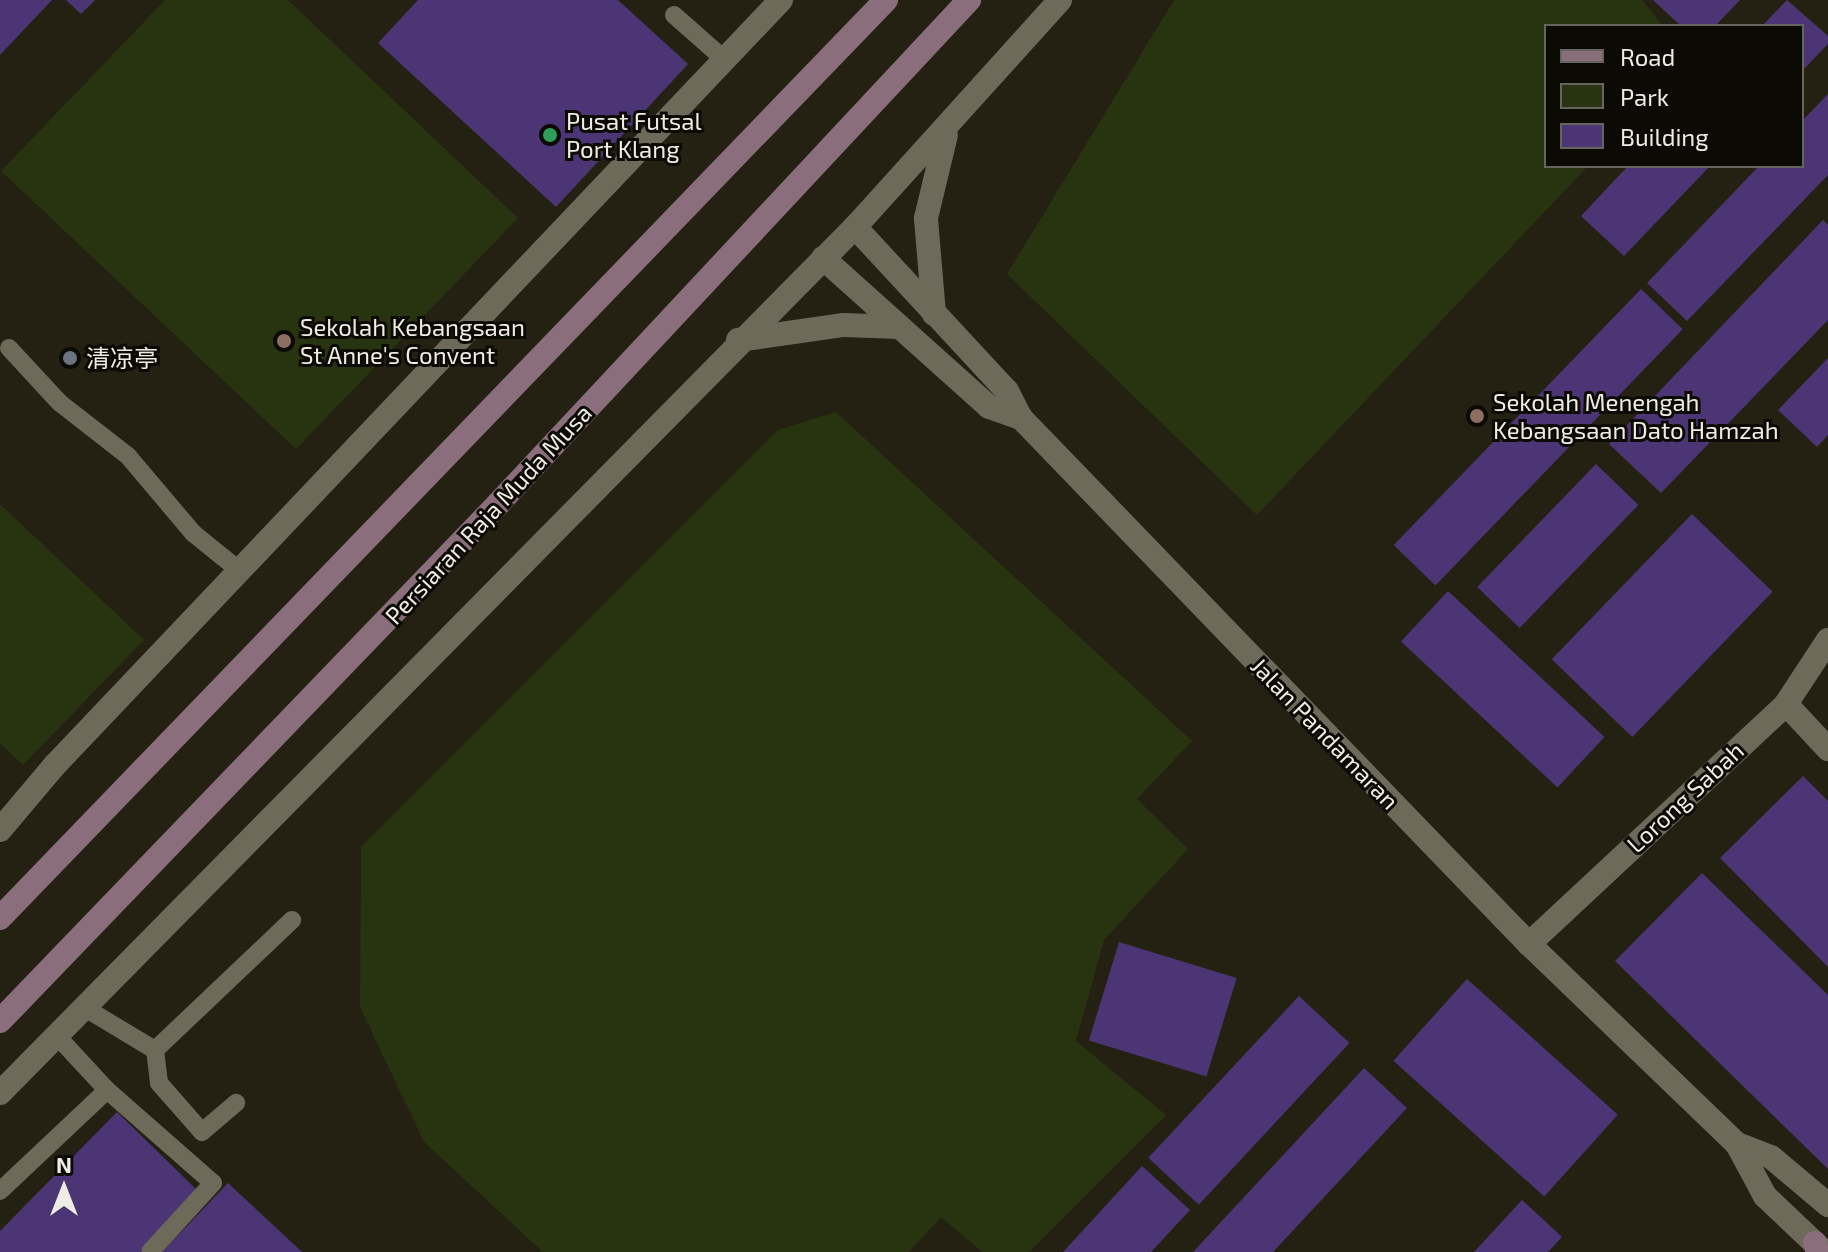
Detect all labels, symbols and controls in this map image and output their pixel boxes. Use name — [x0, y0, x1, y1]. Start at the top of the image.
legend — [1544, 24, 1804, 168]
text: Road — [1620, 42, 1675, 71]
text: Park — [1620, 82, 1669, 111]
place label: Pusat Futsal Port Klang — [566, 107, 702, 163]
text: Building — [1620, 122, 1709, 151]
marker: Pusat Futsal Port Klang — [541, 126, 559, 144]
place label: Sekolah Kebangsaan St Anne's Convent — [300, 313, 525, 369]
marker: Sekolah Kebangsaan St Anne's Convent — [275, 332, 293, 350]
place label: 清凉亭 — [86, 344, 158, 372]
marker: 清凉亭 — [61, 349, 79, 367]
place label: Sekolah Menengah Kebangsaan Dato Hamzah — [1493, 388, 1779, 444]
street label: Persiaran Raja Muda Musa — [379, 398, 597, 630]
marker: Sekolah Menengah Kebangsaan Dato Hamzah — [1468, 407, 1486, 425]
street label: Jalan Pandamaran — [1245, 651, 1405, 815]
street label: Lorong Sabah — [1621, 736, 1749, 858]
north arrow — [24, 1148, 104, 1228]
text: N — [56, 1151, 72, 1177]

